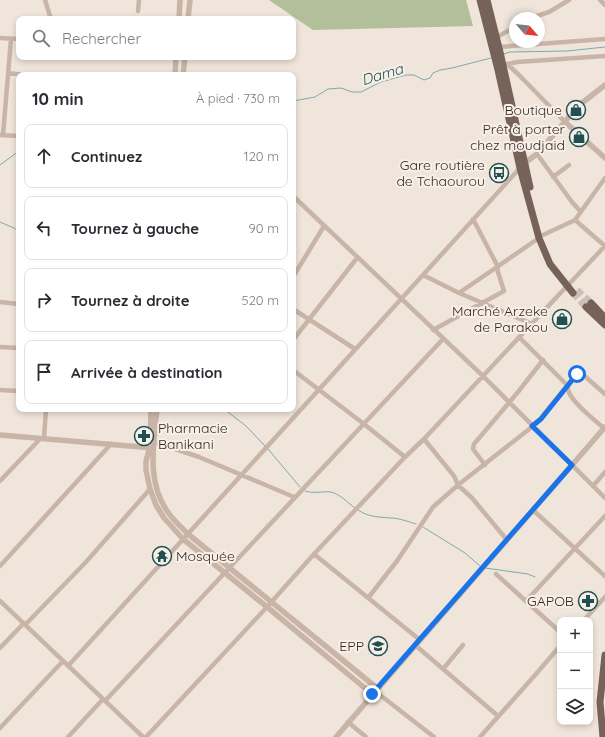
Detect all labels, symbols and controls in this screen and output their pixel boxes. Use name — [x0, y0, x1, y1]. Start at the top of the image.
north arrow — [509, 12, 545, 48]
search box — [16, 16, 296, 60]
icon: search — [30, 27, 52, 49]
text: Rechercher — [62, 29, 141, 48]
water label: Dama — [359, 58, 406, 89]
text: 10 min — [32, 88, 84, 109]
text: À pied · 730 m — [196, 90, 280, 106]
shop icon: Boutique — [565, 99, 587, 121]
place label: Boutique — [504, 101, 562, 119]
place label: Prêt à porter chez moudjaid — [470, 120, 566, 154]
shop icon: Prêt à porter chez moudjaid — [568, 126, 590, 148]
icon: ahead — [33, 145, 55, 167]
text: Continuez — [71, 147, 142, 166]
text: 120 m — [244, 148, 279, 164]
place label: Gare routière de Tchaourou — [396, 156, 485, 190]
bus stop icon: Gare routière de Tchaourou — [488, 162, 510, 184]
icon: left — [33, 217, 55, 239]
text: Tournez à gauche — [71, 219, 199, 238]
text: 90 m — [249, 220, 279, 236]
icon: right — [33, 289, 55, 311]
text: Tournez à droite — [71, 291, 190, 310]
text: 520 m — [242, 292, 279, 308]
place label: Marché Arzeke de Parakou — [452, 302, 548, 336]
shop icon: Marché Arzeke de Parakou — [551, 308, 573, 330]
icon: arrive — [33, 361, 55, 383]
text: Arrivée à destination — [71, 363, 223, 382]
route start — [568, 365, 586, 383]
place label: Pharmacie Banikani — [158, 419, 228, 453]
pharmacy icon: Pharmacie Banikani — [133, 425, 155, 447]
temple icon: Mosquée — [151, 545, 173, 567]
place label: Mosquée — [176, 547, 235, 565]
pharmacy icon: GAPOB — [577, 590, 599, 612]
place label: GAPOB — [527, 592, 574, 610]
map controls — [557, 617, 593, 725]
button: + — [557, 617, 593, 653]
school or university icon: EPP — [367, 635, 389, 657]
place label: EPP — [339, 637, 364, 655]
button: − — [557, 653, 593, 689]
route end — [363, 685, 381, 703]
button: layers — [557, 689, 593, 725]

